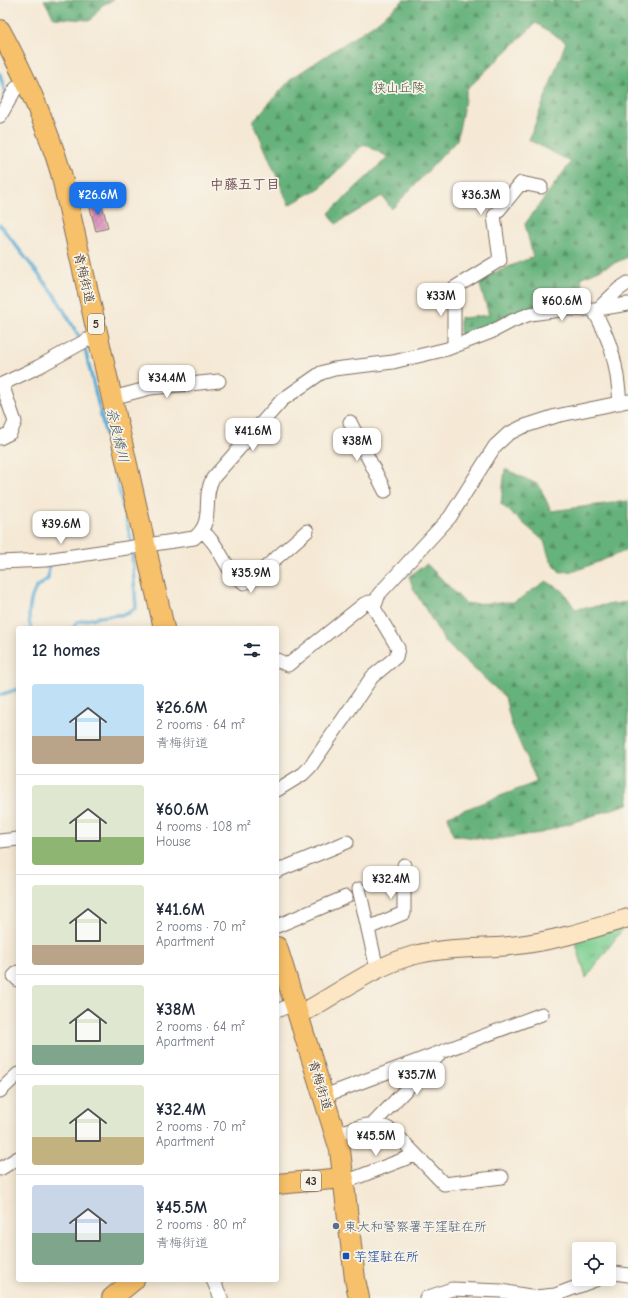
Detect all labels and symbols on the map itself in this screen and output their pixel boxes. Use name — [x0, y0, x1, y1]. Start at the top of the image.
park label: 狭山丘陵 — [373, 80, 425, 95]
district label: 中藤五丁目 — [210, 176, 280, 193]
pin: ¥26.6M — [65, 182, 131, 216]
pin: ¥36.3M — [448, 182, 514, 216]
street label: 青梅街道 — [71, 251, 98, 305]
pin: ¥33M — [417, 283, 465, 317]
pin: ¥60.6M — [529, 288, 595, 322]
road number: 5 — [88, 314, 104, 334]
pin: ¥34.4M — [134, 365, 200, 399]
water label: 奈良橋川 — [103, 406, 132, 464]
pin: ¥41.6M — [220, 418, 286, 452]
pin: ¥38M — [333, 428, 381, 462]
pin: ¥39.6M — [28, 511, 94, 545]
pin: ¥35.9M — [218, 560, 284, 594]
pin: ¥32.4M — [358, 866, 424, 900]
street label: 青梅街道 — [306, 1058, 335, 1112]
pin: ¥35.7M — [384, 1062, 450, 1096]
pin: ¥45.5M — [343, 1123, 409, 1157]
road number: 43 — [301, 1171, 321, 1191]
place label: 東大和警察署芋窪駐在所 — [344, 1219, 487, 1234]
marker: 東大和警察署芋窪駐在所 — [331, 1221, 341, 1231]
place label: 芋窪駐在所 — [354, 1249, 419, 1264]
marker: 芋窪駐在所 — [341, 1251, 351, 1261]

